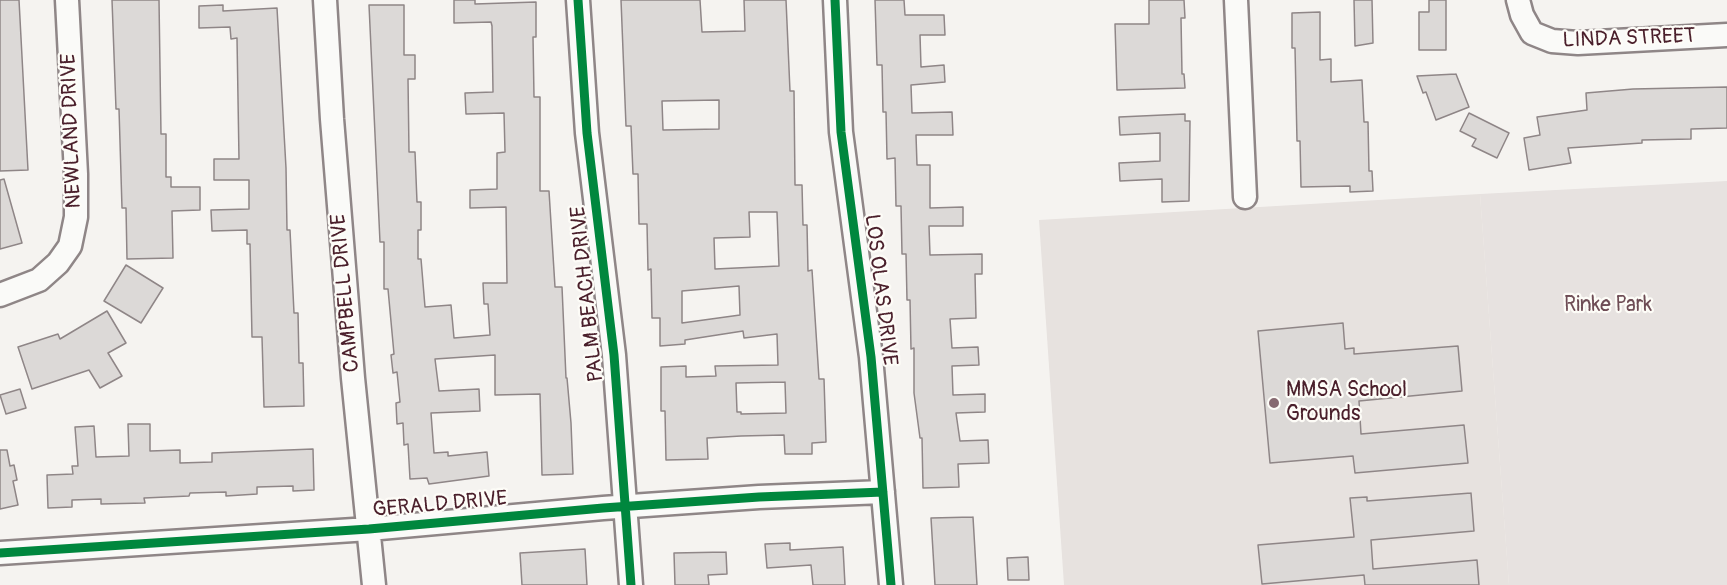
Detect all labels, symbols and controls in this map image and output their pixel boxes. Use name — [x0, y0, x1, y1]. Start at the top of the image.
street label: LINDA STREET — [1562, 24, 1696, 54]
street label: NEWLAND DRIVE — [57, 53, 87, 209]
street label: PALM BEACH DRIVE — [566, 205, 610, 383]
street label: CAMPBELL DRIVE — [327, 213, 365, 373]
street label: LOS OLAS DRIVE — [858, 213, 902, 367]
park label: Rinke Park — [1564, 293, 1652, 319]
place label: MMSA School Grounds — [1286, 378, 1407, 428]
marker: MMSA School Grounds — [1267, 396, 1281, 410]
street label: GERALD DRIVE — [372, 487, 508, 523]

